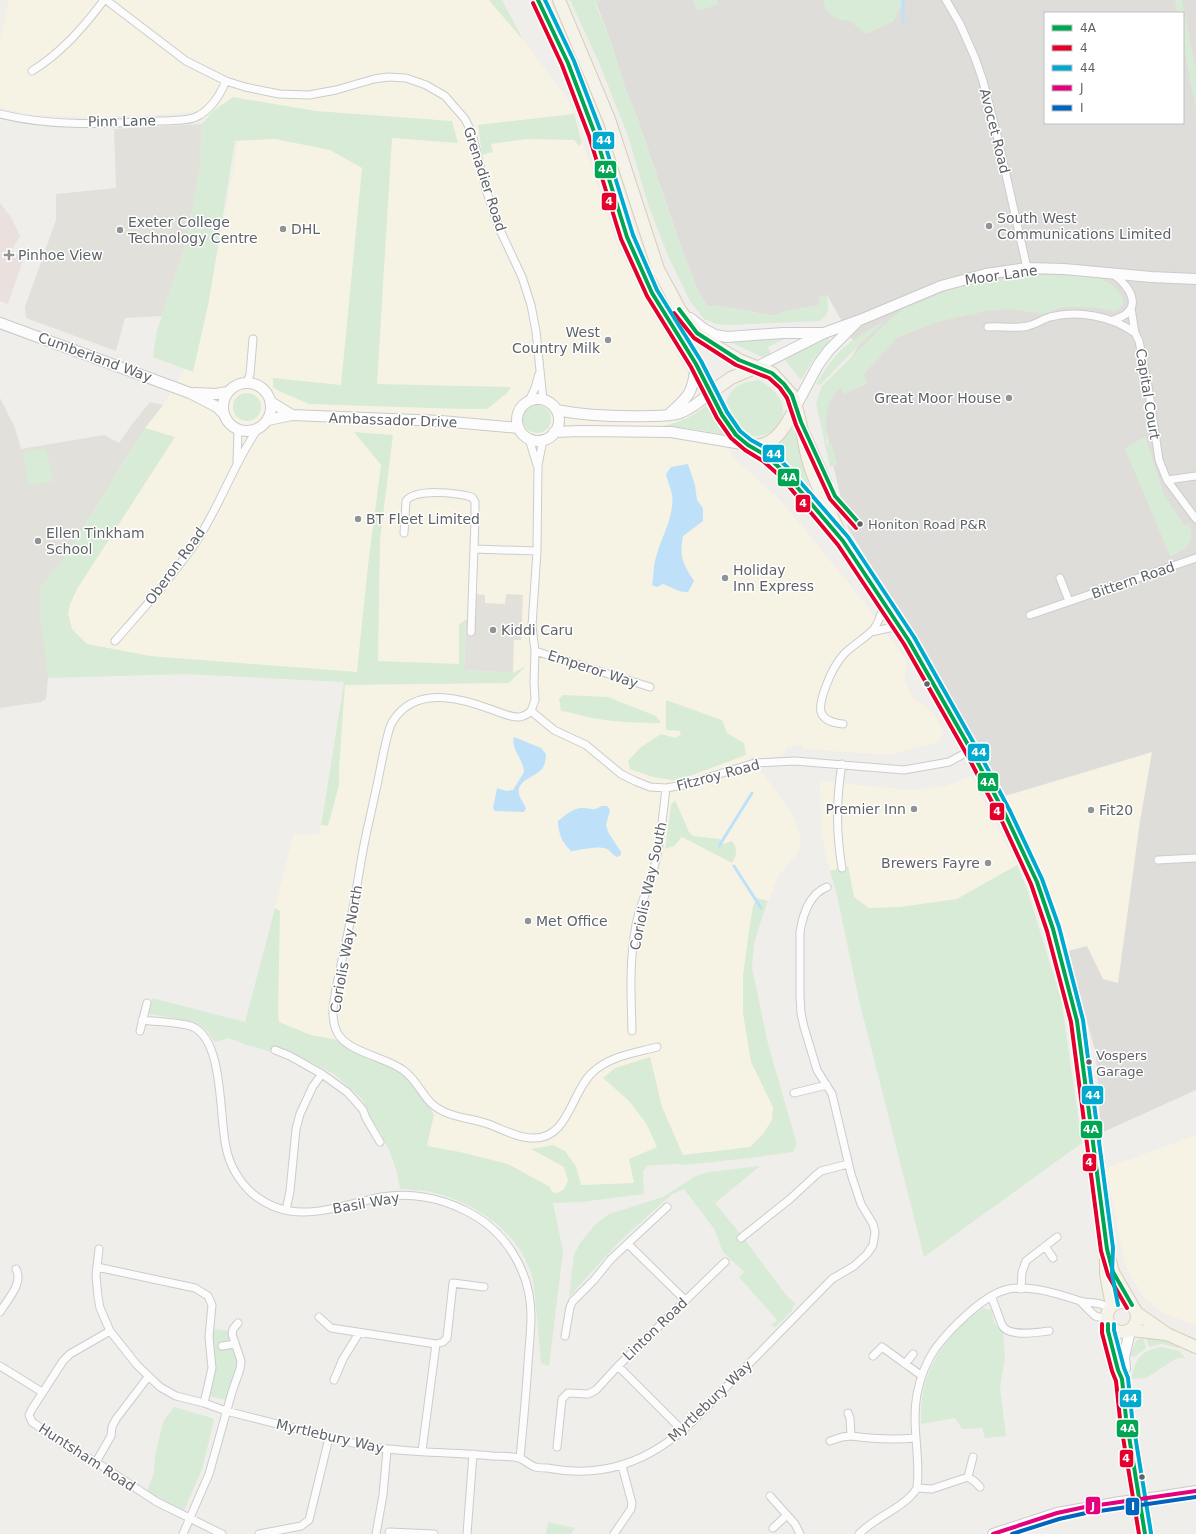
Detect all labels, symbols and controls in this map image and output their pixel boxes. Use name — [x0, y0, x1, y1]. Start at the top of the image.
legend — [1044, 12, 1184, 124]
text: 4A — [1080, 21, 1097, 35]
text: 4 — [1080, 41, 1088, 55]
text: 44 — [1080, 61, 1095, 75]
text: J — [1079, 81, 1084, 95]
street label: Avocet Road — [977, 87, 1013, 175]
text: I — [1080, 101, 1084, 115]
street label: Pinn Lane — [88, 112, 156, 130]
street label: Grenadier Road — [461, 125, 509, 233]
line badge: 44 — [592, 131, 615, 150]
text: 44 — [596, 134, 612, 147]
line badge: 4A — [594, 160, 617, 179]
text: 4A — [598, 163, 615, 176]
line badge: 4 — [601, 192, 617, 211]
text: 4 — [605, 195, 613, 208]
place label: South West Communications Limited — [997, 210, 1171, 242]
place label: Exeter College Technology Centre — [127, 214, 258, 246]
place label: DHL — [291, 221, 320, 237]
marker: South West Communications Limited — [984, 221, 994, 231]
marker: DHL — [278, 224, 288, 234]
marker: Exeter College Technology Centre — [115, 225, 125, 235]
place label: Pinhoe View — [18, 247, 103, 263]
marker: Pinhoe View — [3, 249, 15, 261]
street label: Moor Lane — [964, 262, 1038, 288]
place label: West Country Milk — [512, 324, 601, 356]
street label: Cumberland Way — [36, 329, 154, 385]
marker: West Country Milk — [603, 335, 613, 345]
street label: Capital Court — [1133, 347, 1163, 441]
place label: Great Moor House — [874, 390, 1001, 406]
marker: Great Moor House — [1004, 393, 1014, 403]
street label: Ambassador Drive — [328, 410, 458, 430]
line badge: 44 — [762, 444, 785, 463]
text: 44 — [766, 448, 782, 461]
line badge: 4A — [777, 468, 800, 487]
text: 4A — [781, 471, 798, 484]
line badge: 4 — [795, 494, 811, 513]
text: 4 — [799, 497, 807, 510]
place label: BT Fleet Limited — [366, 511, 480, 527]
marker: BT Fleet Limited — [353, 514, 363, 524]
place label: Honiton Road P&R — [868, 517, 987, 532]
marker: Honiton Road P&R — [855, 519, 865, 529]
street label: Oberon Road — [142, 524, 208, 608]
place label: Ellen Tinkham School — [46, 525, 145, 557]
marker: Ellen Tinkham School — [33, 536, 43, 546]
street label: Bittern Road — [1089, 558, 1177, 602]
place label: Holiday Inn Express — [733, 562, 814, 594]
marker: Holiday Inn Express — [720, 573, 730, 583]
place label: Kiddi Caru — [501, 622, 573, 638]
marker: Kiddi Caru — [488, 625, 498, 635]
street label: Emperor Way — [546, 647, 640, 691]
unlabelled marker — [922, 679, 932, 689]
line badge: 44 — [967, 743, 990, 762]
text: 44 — [971, 746, 987, 759]
street label: Fitzroy Road — [675, 756, 761, 794]
line badge: 4A — [977, 772, 999, 792]
text: 4A — [980, 776, 997, 789]
place label: Premier Inn — [826, 801, 906, 817]
line badge: 4 — [989, 802, 1005, 821]
place label: Fit20 — [1099, 802, 1133, 818]
marker: Premier Inn — [909, 804, 919, 814]
text: 4 — [993, 805, 1001, 818]
marker: Fit20 — [1086, 805, 1096, 815]
street label: Coriolis Way South — [627, 820, 669, 952]
place label: Brewers Fayre — [881, 855, 980, 871]
marker: Brewers Fayre — [983, 858, 993, 868]
street label: Coriolis Way North — [327, 884, 365, 1014]
place label: Met Office — [536, 913, 608, 929]
marker: Met Office — [523, 916, 533, 926]
place label: Vospers Garage — [1096, 1048, 1147, 1079]
marker: Vospers Garage — [1084, 1057, 1094, 1067]
line badge: 44 — [1081, 1085, 1104, 1105]
text: 44 — [1085, 1089, 1101, 1102]
line badge: 4A — [1080, 1120, 1103, 1139]
text: 4A — [1083, 1123, 1100, 1136]
line badge: 4 — [1082, 1153, 1097, 1172]
text: 4 — [1085, 1156, 1093, 1169]
street label: Basil Way — [331, 1189, 401, 1217]
street label: Linton Road — [620, 1294, 690, 1364]
street label: Myrtlebury Way — [665, 1357, 755, 1445]
line badge: 44 — [1119, 1389, 1142, 1408]
text: 44 — [1122, 1392, 1138, 1405]
street label: Myrtlebury Way — [275, 1416, 385, 1456]
line badge: 4A — [1116, 1419, 1139, 1438]
street label: Huntsham Road — [36, 1420, 138, 1494]
text: 4A — [1120, 1422, 1137, 1435]
line badge: 4 — [1119, 1449, 1134, 1468]
text: 4 — [1122, 1452, 1130, 1465]
unlabelled marker — [1137, 1472, 1147, 1482]
line badge: J — [1085, 1496, 1101, 1515]
line badge: I — [1125, 1497, 1140, 1516]
text: J — [1090, 1500, 1095, 1513]
text: I — [1131, 1500, 1135, 1513]

